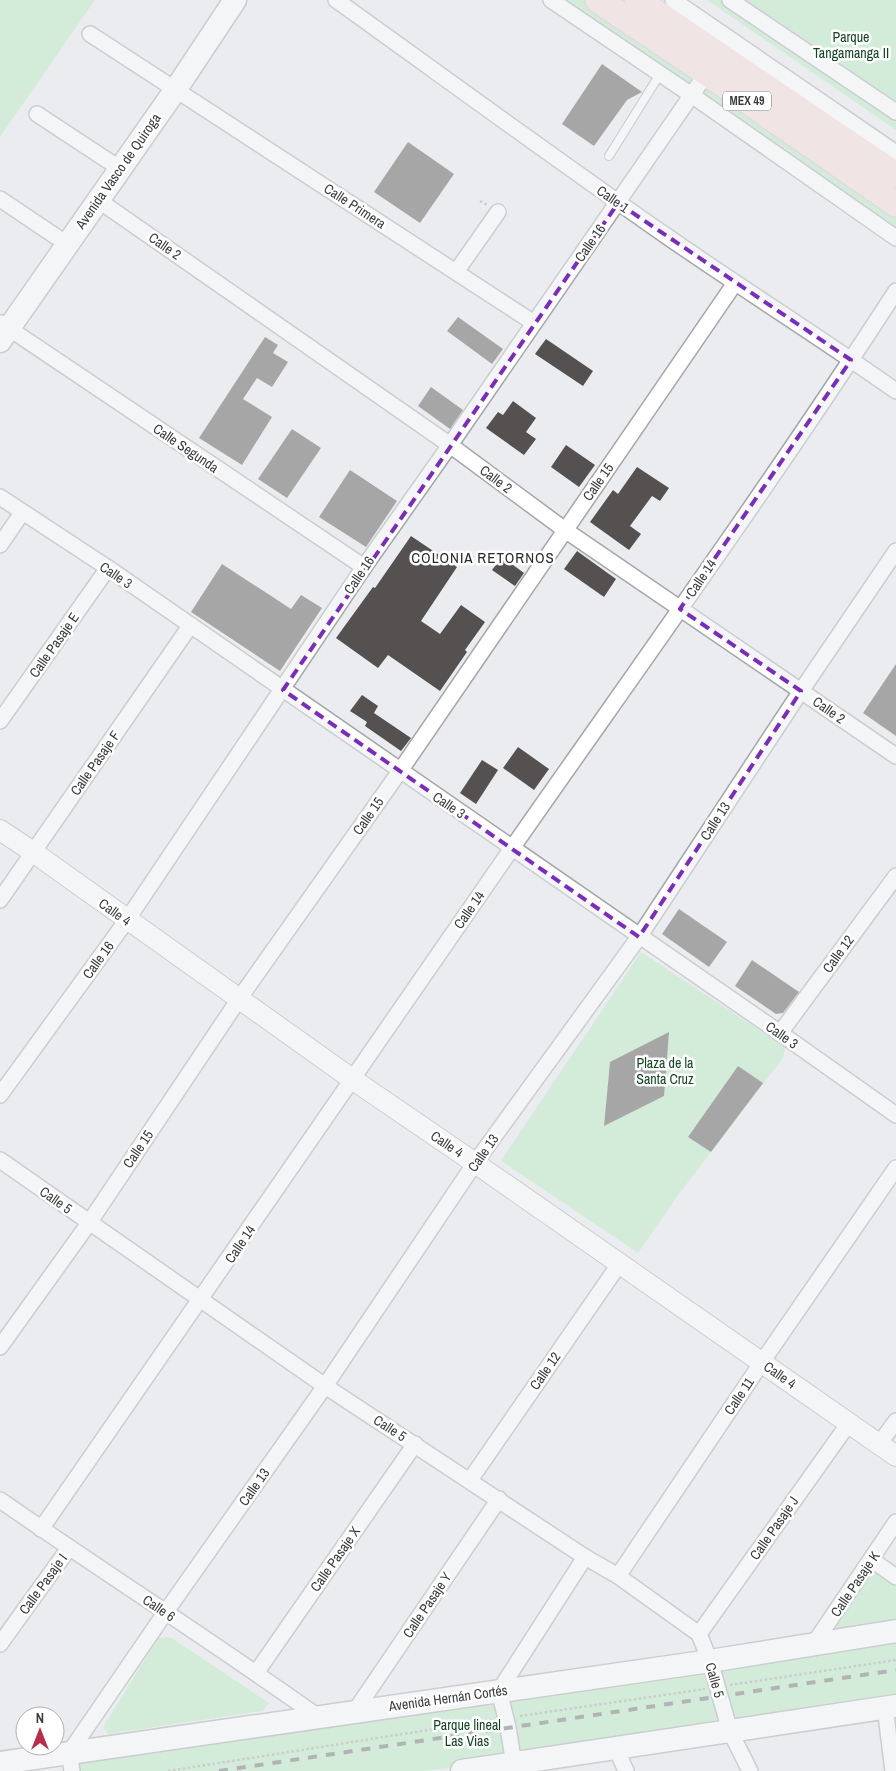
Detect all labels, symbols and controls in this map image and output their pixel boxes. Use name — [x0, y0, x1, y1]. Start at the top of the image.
park label: Parque Tangamanga II — [813, 28, 889, 62]
road number: MEX 49 — [723, 92, 771, 110]
street label: Avenida Vasco de Quiroga — [71, 109, 165, 233]
street label: Calle Primera — [321, 179, 390, 233]
street label: Calle 1 — [593, 181, 633, 217]
street label: Calle 16 — [571, 221, 609, 265]
street label: Calle 2 — [145, 228, 185, 264]
street label: Calle Segunda — [150, 419, 223, 477]
street label: Calle 15 — [579, 460, 617, 504]
street label: Calle 2 — [476, 461, 516, 497]
district label: COLONIA RETORNOS — [411, 547, 555, 568]
street label: Calle 16 — [340, 553, 378, 597]
street label: Calle 14 — [682, 555, 721, 600]
street label: Calle 3 — [96, 558, 136, 592]
street label: Calle Pasaje E — [25, 609, 83, 681]
street label: Calle 2 — [809, 692, 849, 728]
street label: Calle Pasaje F — [66, 727, 124, 799]
street label: Calle 3 — [429, 788, 469, 822]
street label: Calle 15 — [349, 794, 387, 838]
street label: Calle 13 — [696, 798, 734, 844]
street label: Calle 14 — [450, 887, 489, 932]
street label: Calle 4 — [95, 894, 135, 930]
street label: Calle 12 — [818, 932, 858, 976]
street label: Calle 16 — [78, 938, 118, 982]
street label: Calle 3 — [762, 1017, 802, 1053]
park label: Plaza de la Santa Cruz — [636, 1054, 694, 1088]
street label: Calle 15 — [119, 1127, 157, 1171]
street label: Calle 4 — [427, 1127, 467, 1162]
street label: Calle 13 — [464, 1131, 502, 1175]
street label: Calle 5 — [36, 1182, 76, 1218]
street label: Calle 14 — [221, 1221, 260, 1266]
street label: Calle 12 — [526, 1349, 564, 1393]
street label: Calle 4 — [760, 1357, 800, 1393]
street label: Calle 11 — [720, 1373, 758, 1418]
street label: Calle 5 — [370, 1411, 410, 1445]
street label: Calle 13 — [235, 1465, 273, 1509]
street label: Calle Pasaje J — [746, 1493, 802, 1563]
street label: Calle Pasaje X — [306, 1523, 364, 1595]
street label: Calle Pasaje K — [826, 1547, 884, 1620]
street label: Calle Pasaje I — [15, 1550, 71, 1618]
street label: Calle Pasaje Y — [399, 1569, 456, 1641]
street label: Calle 6 — [139, 1591, 179, 1625]
street label: Calle 5 — [701, 1660, 729, 1700]
street label: Avenida Hernán Cortés — [386, 1681, 509, 1715]
north arrow — [15, 1706, 65, 1756]
text: N — [36, 1709, 44, 1727]
park label: Parque lineal Las Vias — [433, 1716, 501, 1750]

